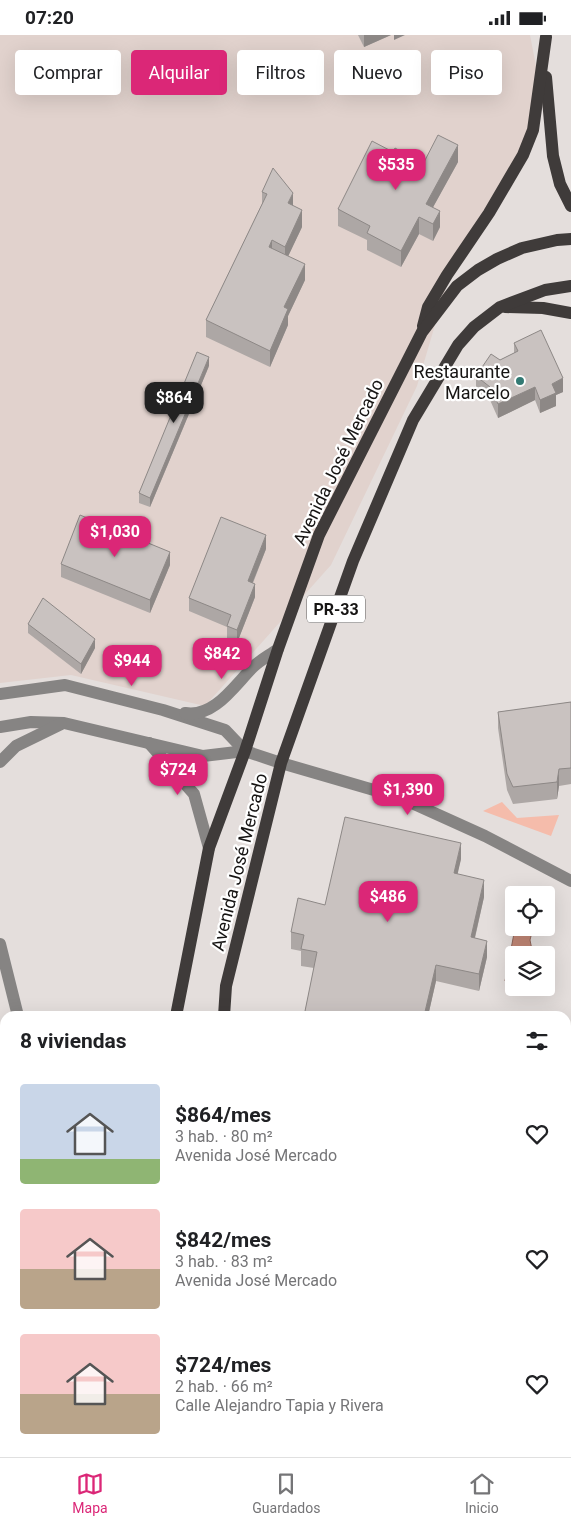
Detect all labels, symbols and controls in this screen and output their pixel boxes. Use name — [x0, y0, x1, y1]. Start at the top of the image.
text: 07:20 — [25, 6, 74, 29]
chip: Comprar — [15, 50, 121, 95]
chip: Alquilar — [131, 50, 227, 95]
chip: Filtros — [237, 50, 324, 95]
chip: Nuevo — [334, 50, 421, 95]
chip: Piso — [431, 50, 502, 95]
pin: $535 — [366, 149, 426, 191]
text: $535 — [378, 155, 414, 174]
place label: Restaurante Marcelo — [414, 361, 510, 403]
street label: Avenida José Mercado — [289, 375, 387, 549]
marker: Restaurante Marcelo — [514, 375, 526, 387]
pin: $864 — [144, 381, 204, 424]
text: $864 — [156, 388, 192, 407]
pin: $1,030 — [74, 515, 156, 558]
text: $1,030 — [90, 522, 140, 541]
road number: PR-33 — [307, 595, 365, 623]
pin: $842 — [192, 637, 252, 680]
text: $842 — [204, 644, 240, 663]
pin: $944 — [102, 645, 162, 687]
text: $944 — [114, 651, 150, 670]
pin: $724 — [148, 753, 208, 796]
text: $724 — [160, 760, 196, 779]
street label: Avenida José Mercado — [207, 771, 271, 953]
pin: $1,390 — [367, 773, 449, 816]
text: $1,390 — [383, 780, 433, 799]
pin: $486 — [358, 881, 418, 923]
map controls — [505, 886, 555, 996]
button: locate — [505, 886, 555, 936]
text: $486 — [370, 887, 406, 906]
button: layers — [505, 946, 555, 996]
icon: filters — [523, 1027, 551, 1055]
text: 8 viviendas — [20, 1029, 127, 1053]
text: $864/mes — [175, 1103, 271, 1127]
icon: home — [60, 1104, 120, 1164]
icon: heart — [523, 1120, 551, 1148]
text: 3 hab. · 80 m² — [175, 1127, 273, 1146]
text: Avenida José Mercado — [175, 1146, 337, 1165]
text: $842/mes — [175, 1228, 271, 1252]
icon: home — [60, 1229, 120, 1289]
icon: heart — [523, 1245, 551, 1273]
text: 3 hab. · 83 m² — [175, 1252, 273, 1271]
text: Avenida José Mercado — [175, 1271, 337, 1290]
text: $724/mes — [175, 1353, 271, 1377]
icon: home — [60, 1354, 120, 1414]
icon: heart — [523, 1370, 551, 1398]
text: 2 hab. · 66 m² — [175, 1377, 273, 1396]
text: Calle Alejandro Tapia y Rivera — [175, 1396, 384, 1415]
tab: Mapa — [72, 1470, 108, 1516]
tab: Guardados — [252, 1470, 320, 1516]
tab: Inicio — [465, 1470, 499, 1516]

